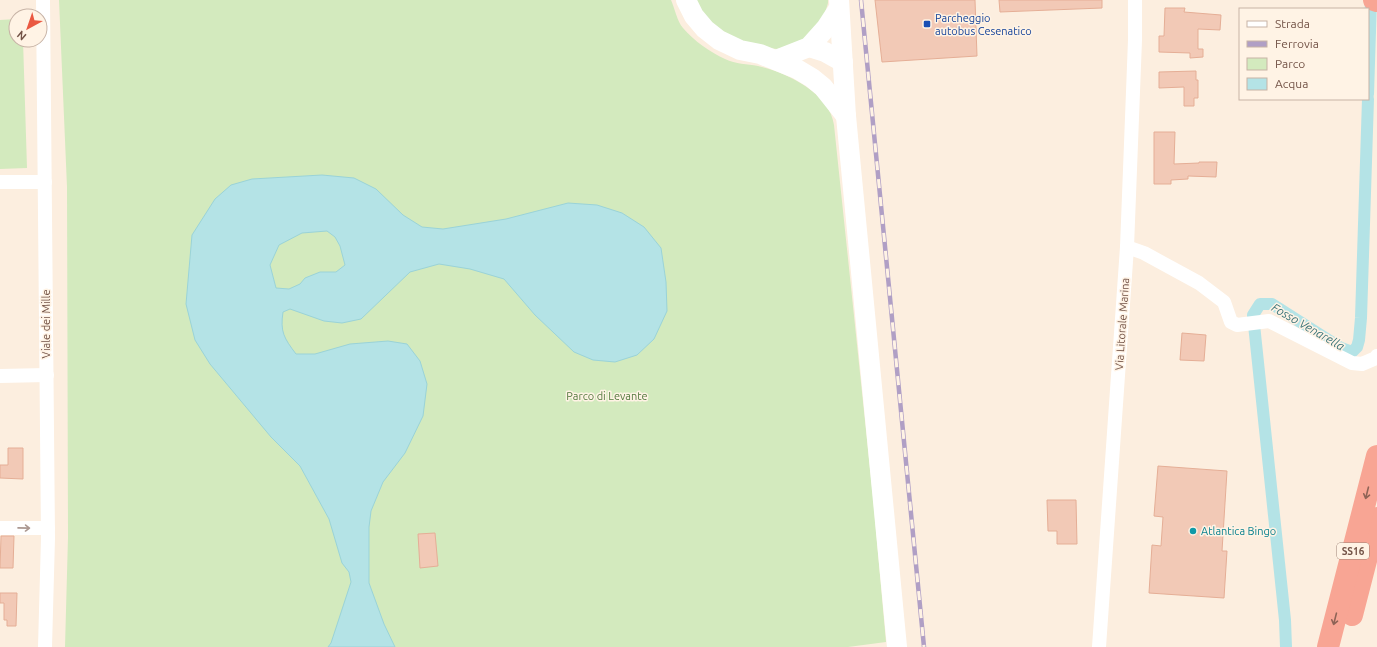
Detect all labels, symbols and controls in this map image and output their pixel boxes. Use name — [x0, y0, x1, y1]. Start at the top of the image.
north arrow — [8, 8, 48, 48]
legend — [1239, 8, 1369, 100]
place label: Parcheggio autobus Cesenatico — [935, 12, 1032, 37]
text: Strada — [1275, 17, 1310, 30]
marker: Parcheggio autobus Cesenatico — [922, 19, 932, 29]
text: N — [15, 28, 29, 43]
text: Ferrovia — [1275, 37, 1319, 50]
text: Parco — [1275, 57, 1305, 70]
text: Acqua — [1275, 77, 1308, 90]
street label: Via Litorale Marina — [1113, 277, 1131, 371]
street label: Viale dei Mille — [40, 290, 52, 358]
water label: Fosso Venarella — [1270, 300, 1347, 353]
park label: Parco di Levante — [566, 390, 648, 402]
one-way arrow — [1363, 487, 1371, 500]
one-way arrow — [17, 524, 30, 532]
place label: Atlantica Bingo — [1201, 525, 1276, 537]
marker: Atlantica Bingo — [1188, 526, 1198, 536]
road number: SS16 — [1337, 543, 1369, 559]
one-way arrow — [1331, 613, 1338, 626]

